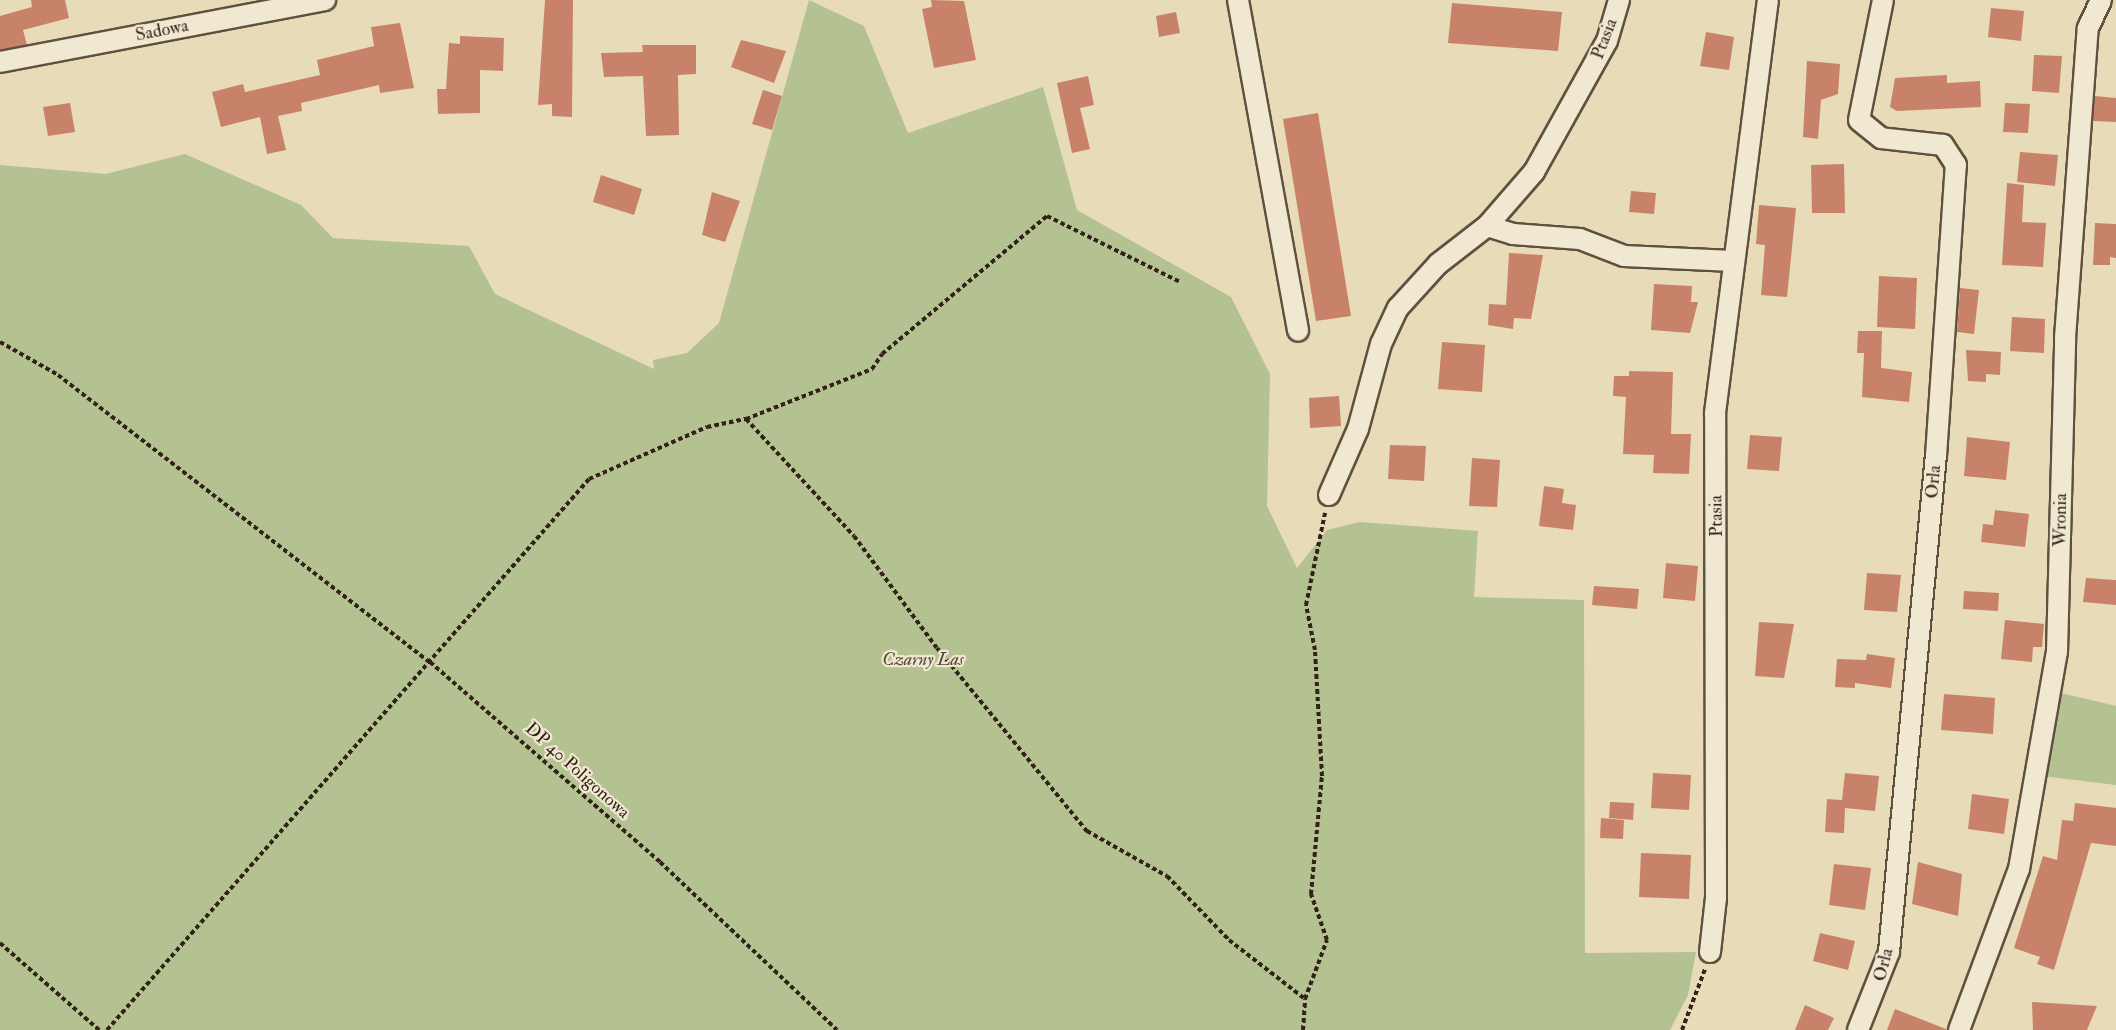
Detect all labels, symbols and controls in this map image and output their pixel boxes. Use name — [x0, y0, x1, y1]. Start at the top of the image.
street label: Sadowa — [134, 15, 190, 47]
street label: Ptasia — [1587, 16, 1623, 62]
street label: Orla — [1922, 464, 1946, 500]
street label: Wronia — [2050, 493, 2072, 547]
street label: Ptasia — [1706, 495, 1728, 537]
park label: Czarny Las — [882, 649, 964, 671]
street label: DP 40 Poligonowa — [520, 718, 634, 824]
street label: Orla — [1869, 946, 1899, 984]

